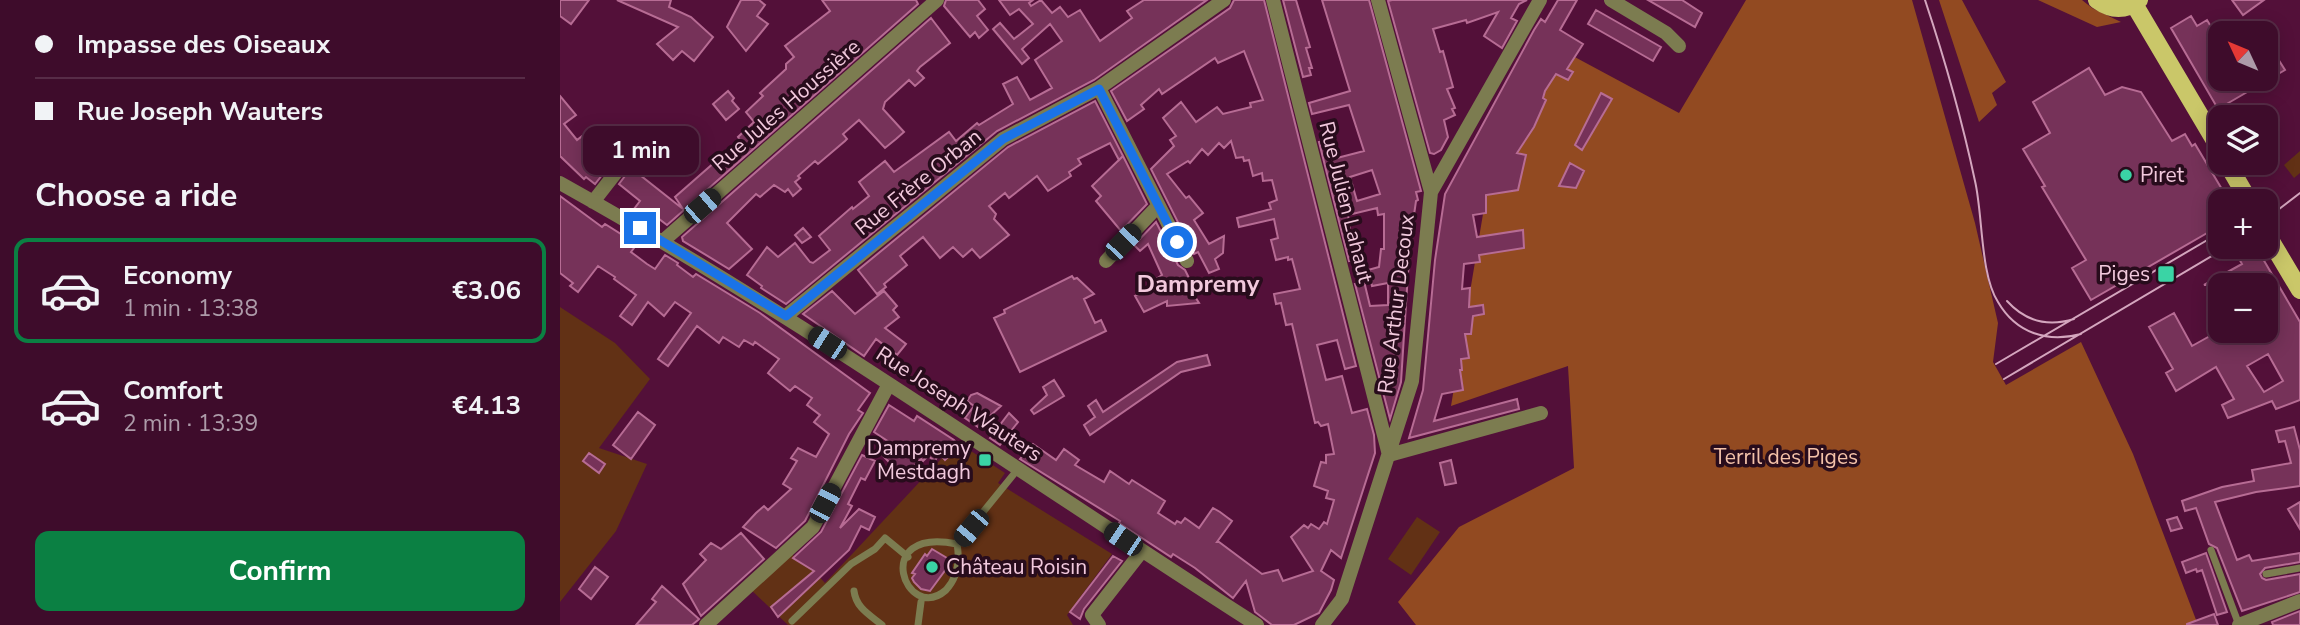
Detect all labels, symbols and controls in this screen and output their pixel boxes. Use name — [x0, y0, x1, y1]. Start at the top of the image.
north arrow — [2208, 21, 2278, 91]
map controls — [2208, 21, 2278, 343]
text: Impasse des Oiseaux — [77, 27, 330, 62]
street label: Rue Jules Houssière — [706, 33, 866, 177]
text: Rue Joseph Wauters — [77, 94, 323, 129]
button: layers — [2208, 105, 2278, 175]
street label: Rue Julien Lahaut — [1312, 118, 1380, 286]
street label: Rue Frère Orban — [849, 122, 987, 242]
callout: 1 min — [582, 126, 698, 176]
text: 1 min — [611, 135, 671, 166]
place label: Piret — [2140, 161, 2185, 189]
marker: Piret — [2118, 167, 2134, 183]
text: Choose a ride — [35, 174, 237, 217]
car — [680, 184, 725, 228]
button: + — [2208, 189, 2278, 259]
route end — [624, 212, 656, 244]
street label: Rue Arthur Decoux — [1371, 213, 1421, 395]
car — [1101, 220, 1146, 264]
route start — [1161, 226, 1193, 258]
text: Economy — [123, 258, 232, 293]
icon: car — [39, 259, 102, 322]
place label: Piges — [2098, 260, 2150, 288]
marker: Piges — [2156, 264, 2176, 284]
district label: Dampremy — [1137, 268, 1260, 300]
text: €3.06 — [452, 273, 521, 308]
button: − — [2208, 273, 2278, 343]
text: 1 min · 13:38 — [123, 293, 258, 324]
car — [804, 323, 851, 363]
street label: Rue Joseph Wauters — [871, 340, 1047, 468]
text: Comfort — [123, 373, 223, 408]
icon: car — [39, 374, 102, 437]
text: €4.13 — [452, 388, 521, 423]
text: 2 min · 13:39 — [123, 408, 258, 439]
place label: Dampremy Mestdagh — [867, 434, 971, 486]
park label: Terril des Piges — [1714, 443, 1858, 471]
marker: Dampremy Mestdagh — [977, 452, 993, 468]
car — [806, 480, 845, 526]
car — [950, 505, 993, 551]
car — [1100, 519, 1147, 559]
button: Confirm — [35, 531, 525, 611]
place label: Château Roisin — [946, 553, 1087, 581]
marker: Château Roisin — [924, 559, 940, 575]

